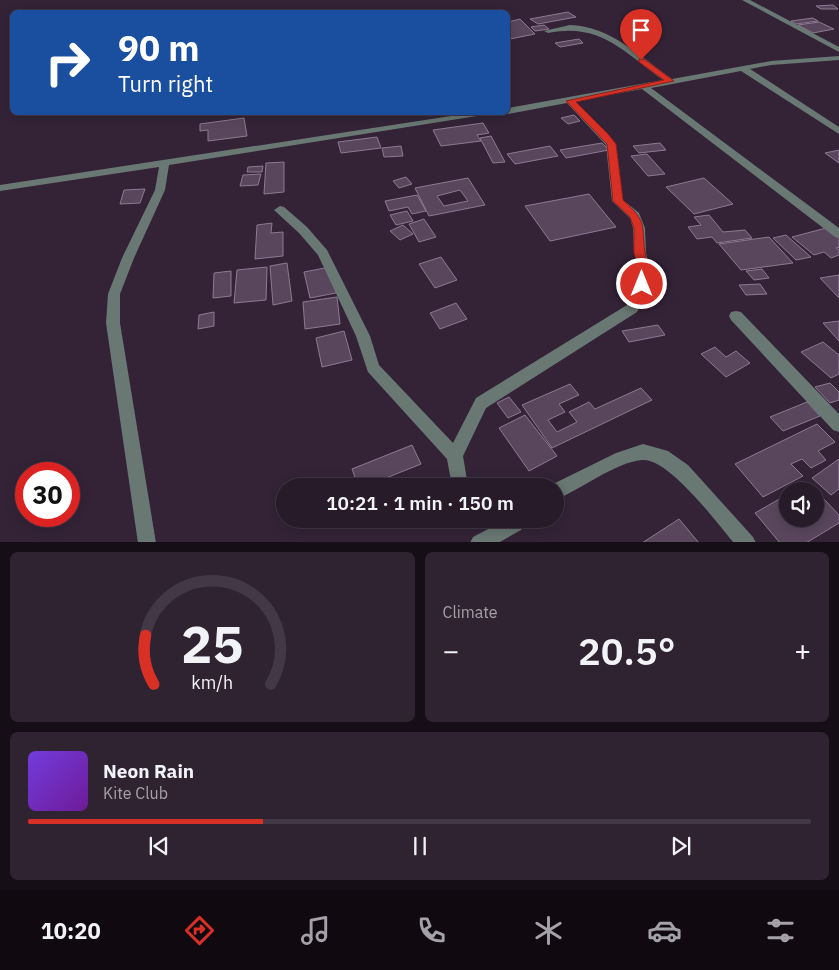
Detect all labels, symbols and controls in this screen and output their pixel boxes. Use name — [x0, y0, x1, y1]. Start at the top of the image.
pin — [620, 9, 662, 60]
icon: arrive — [627, 16, 655, 44]
text: 90 m — [118, 25, 200, 71]
icon: right — [35, 30, 100, 95]
text: Turn right — [118, 69, 213, 98]
position arrow — [615, 257, 667, 309]
speed limit sign: 30 — [15, 462, 80, 527]
map controls — [779, 482, 824, 527]
button: sound — [779, 482, 824, 527]
text: 10:21 · 1 min · 150 m — [326, 491, 514, 515]
text: Climate — [443, 602, 498, 622]
text: 25 — [181, 610, 243, 677]
text: 20.5° — [578, 626, 676, 675]
text: − — [443, 632, 459, 669]
text: + — [794, 632, 811, 669]
text: km/h — [191, 671, 233, 694]
text: Neon Rain — [103, 759, 194, 783]
text: Kite Club — [103, 783, 168, 803]
icon: previous — [145, 832, 173, 860]
icon: pause — [406, 832, 434, 860]
icon: next — [667, 832, 695, 860]
icon: directions — [182, 913, 217, 948]
icon: music — [298, 913, 333, 948]
icon: phone — [414, 913, 449, 948]
icon: climate — [531, 913, 566, 948]
icon: car — [647, 913, 682, 948]
icon: filters — [763, 913, 798, 948]
text: 10:20 — [41, 916, 101, 945]

